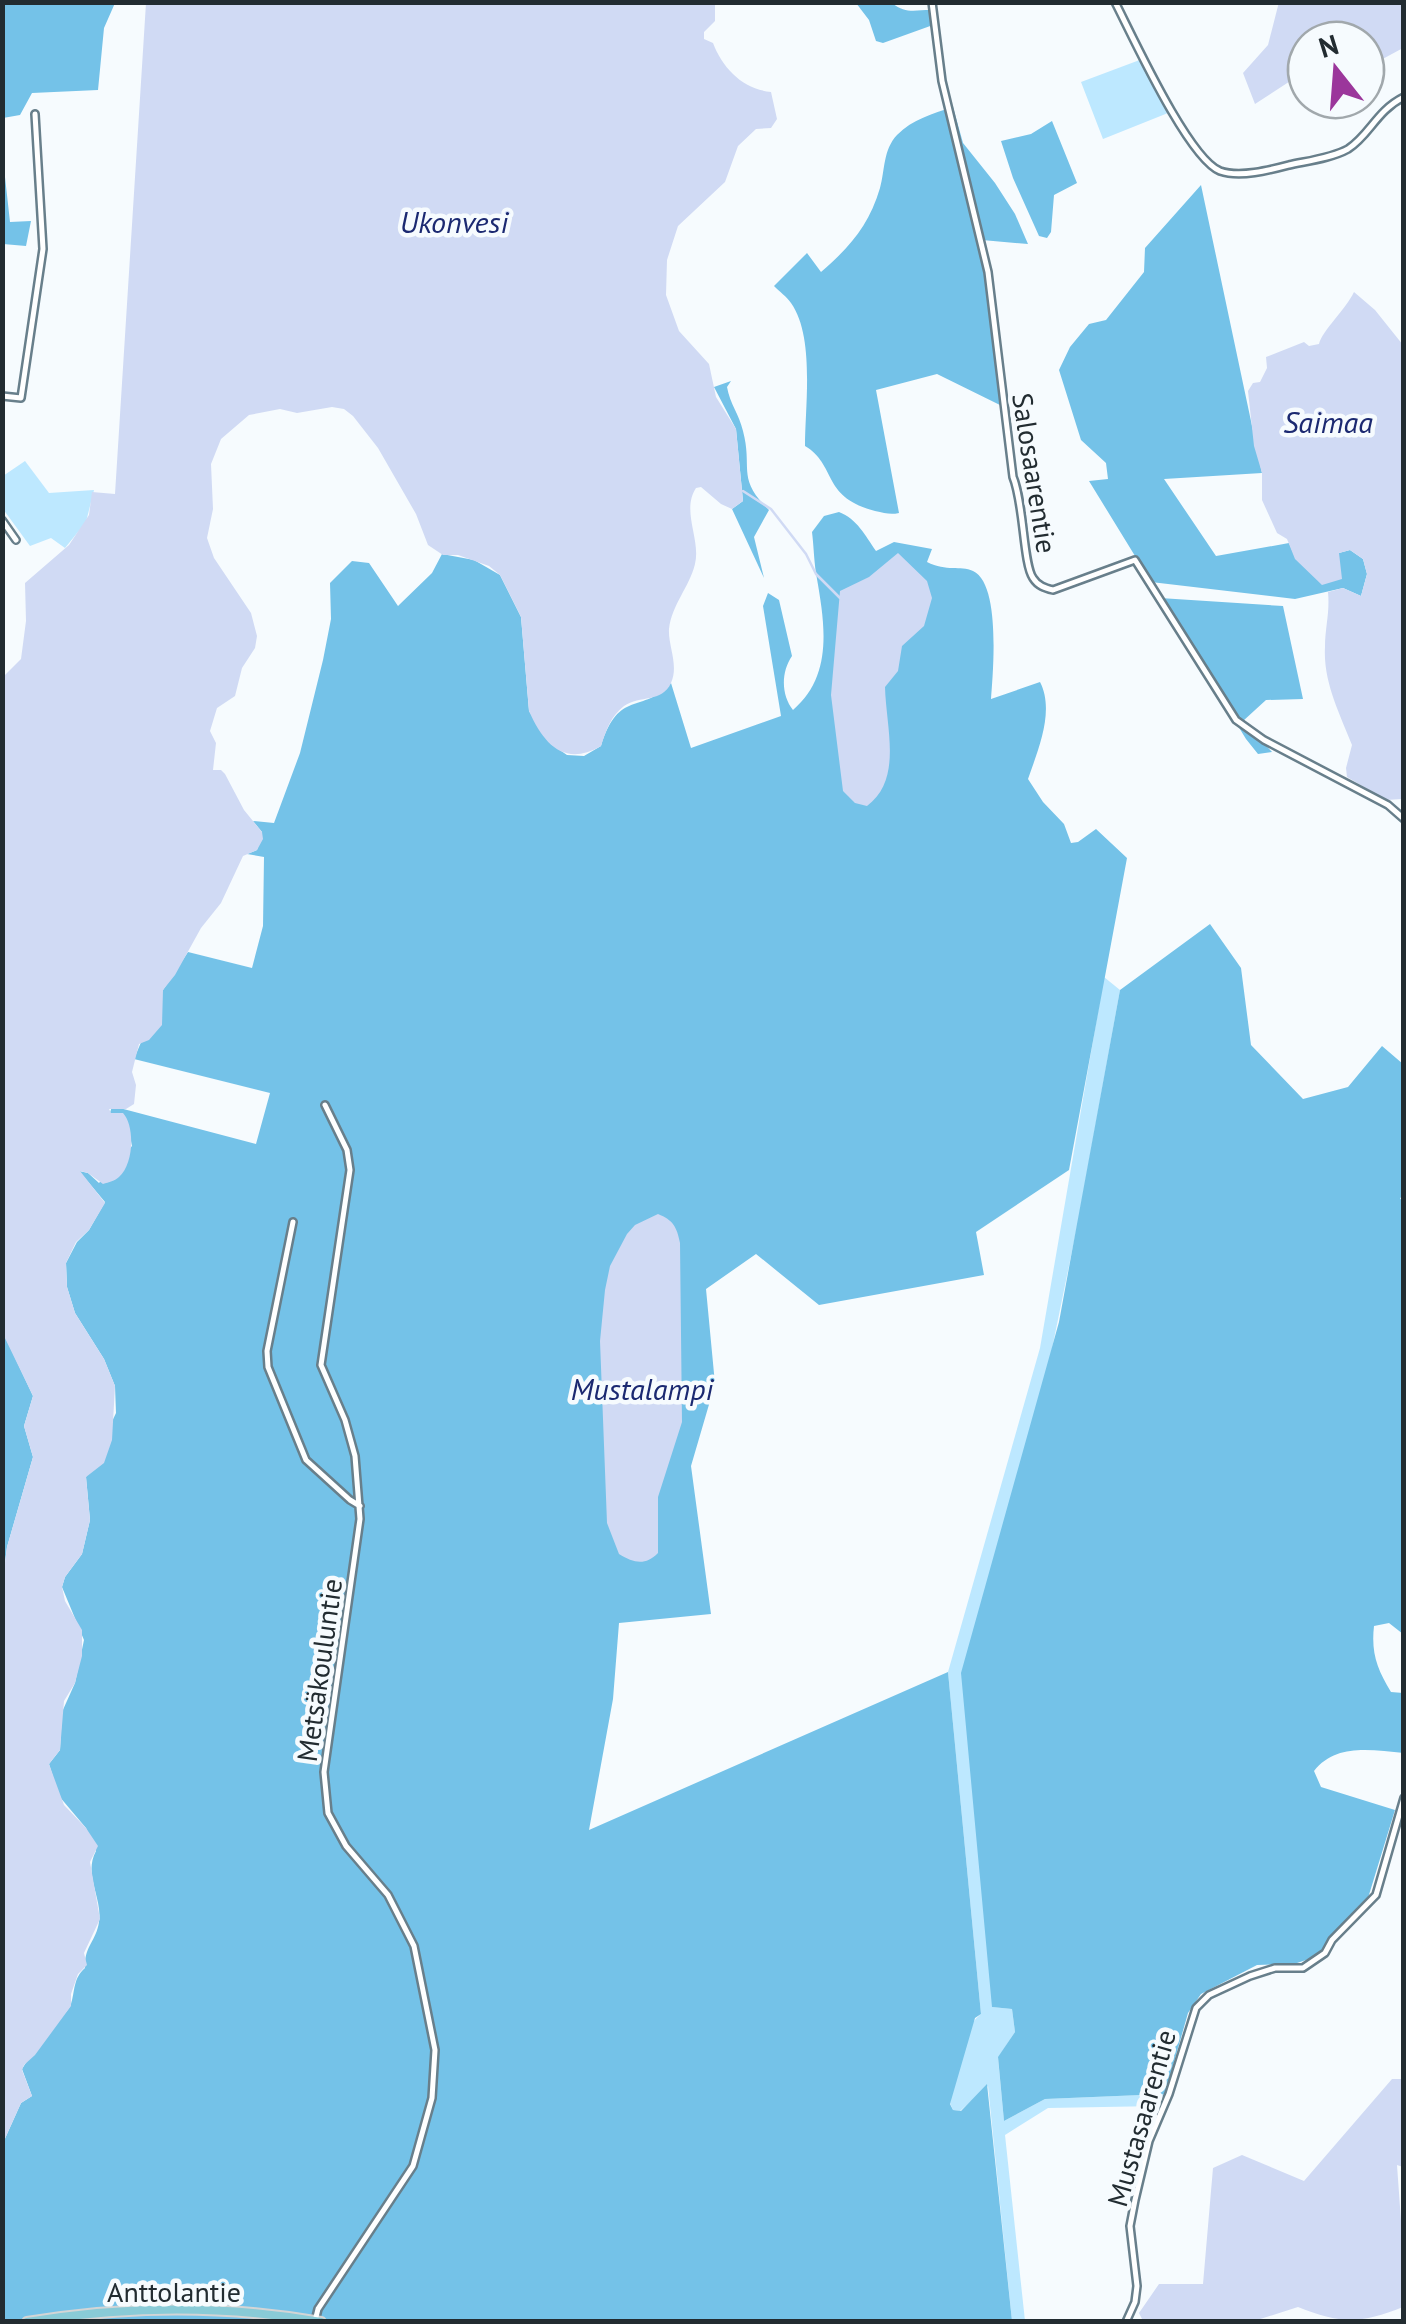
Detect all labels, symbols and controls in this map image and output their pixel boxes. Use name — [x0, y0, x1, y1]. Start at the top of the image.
north arrow — [1286, 20, 1386, 120]
text: N — [1314, 25, 1343, 66]
water label: Ukonvesi — [400, 202, 509, 241]
street label: Salosaarentie — [1004, 390, 1066, 556]
water label: Saimaa — [1283, 402, 1373, 441]
water label: Mustalampi — [571, 1369, 714, 1408]
street label: Metsäkouluntie — [288, 1576, 350, 1764]
street label: Mustasaarentie — [1098, 2025, 1184, 2211]
street label: Anttolantie — [107, 2273, 241, 2310]

